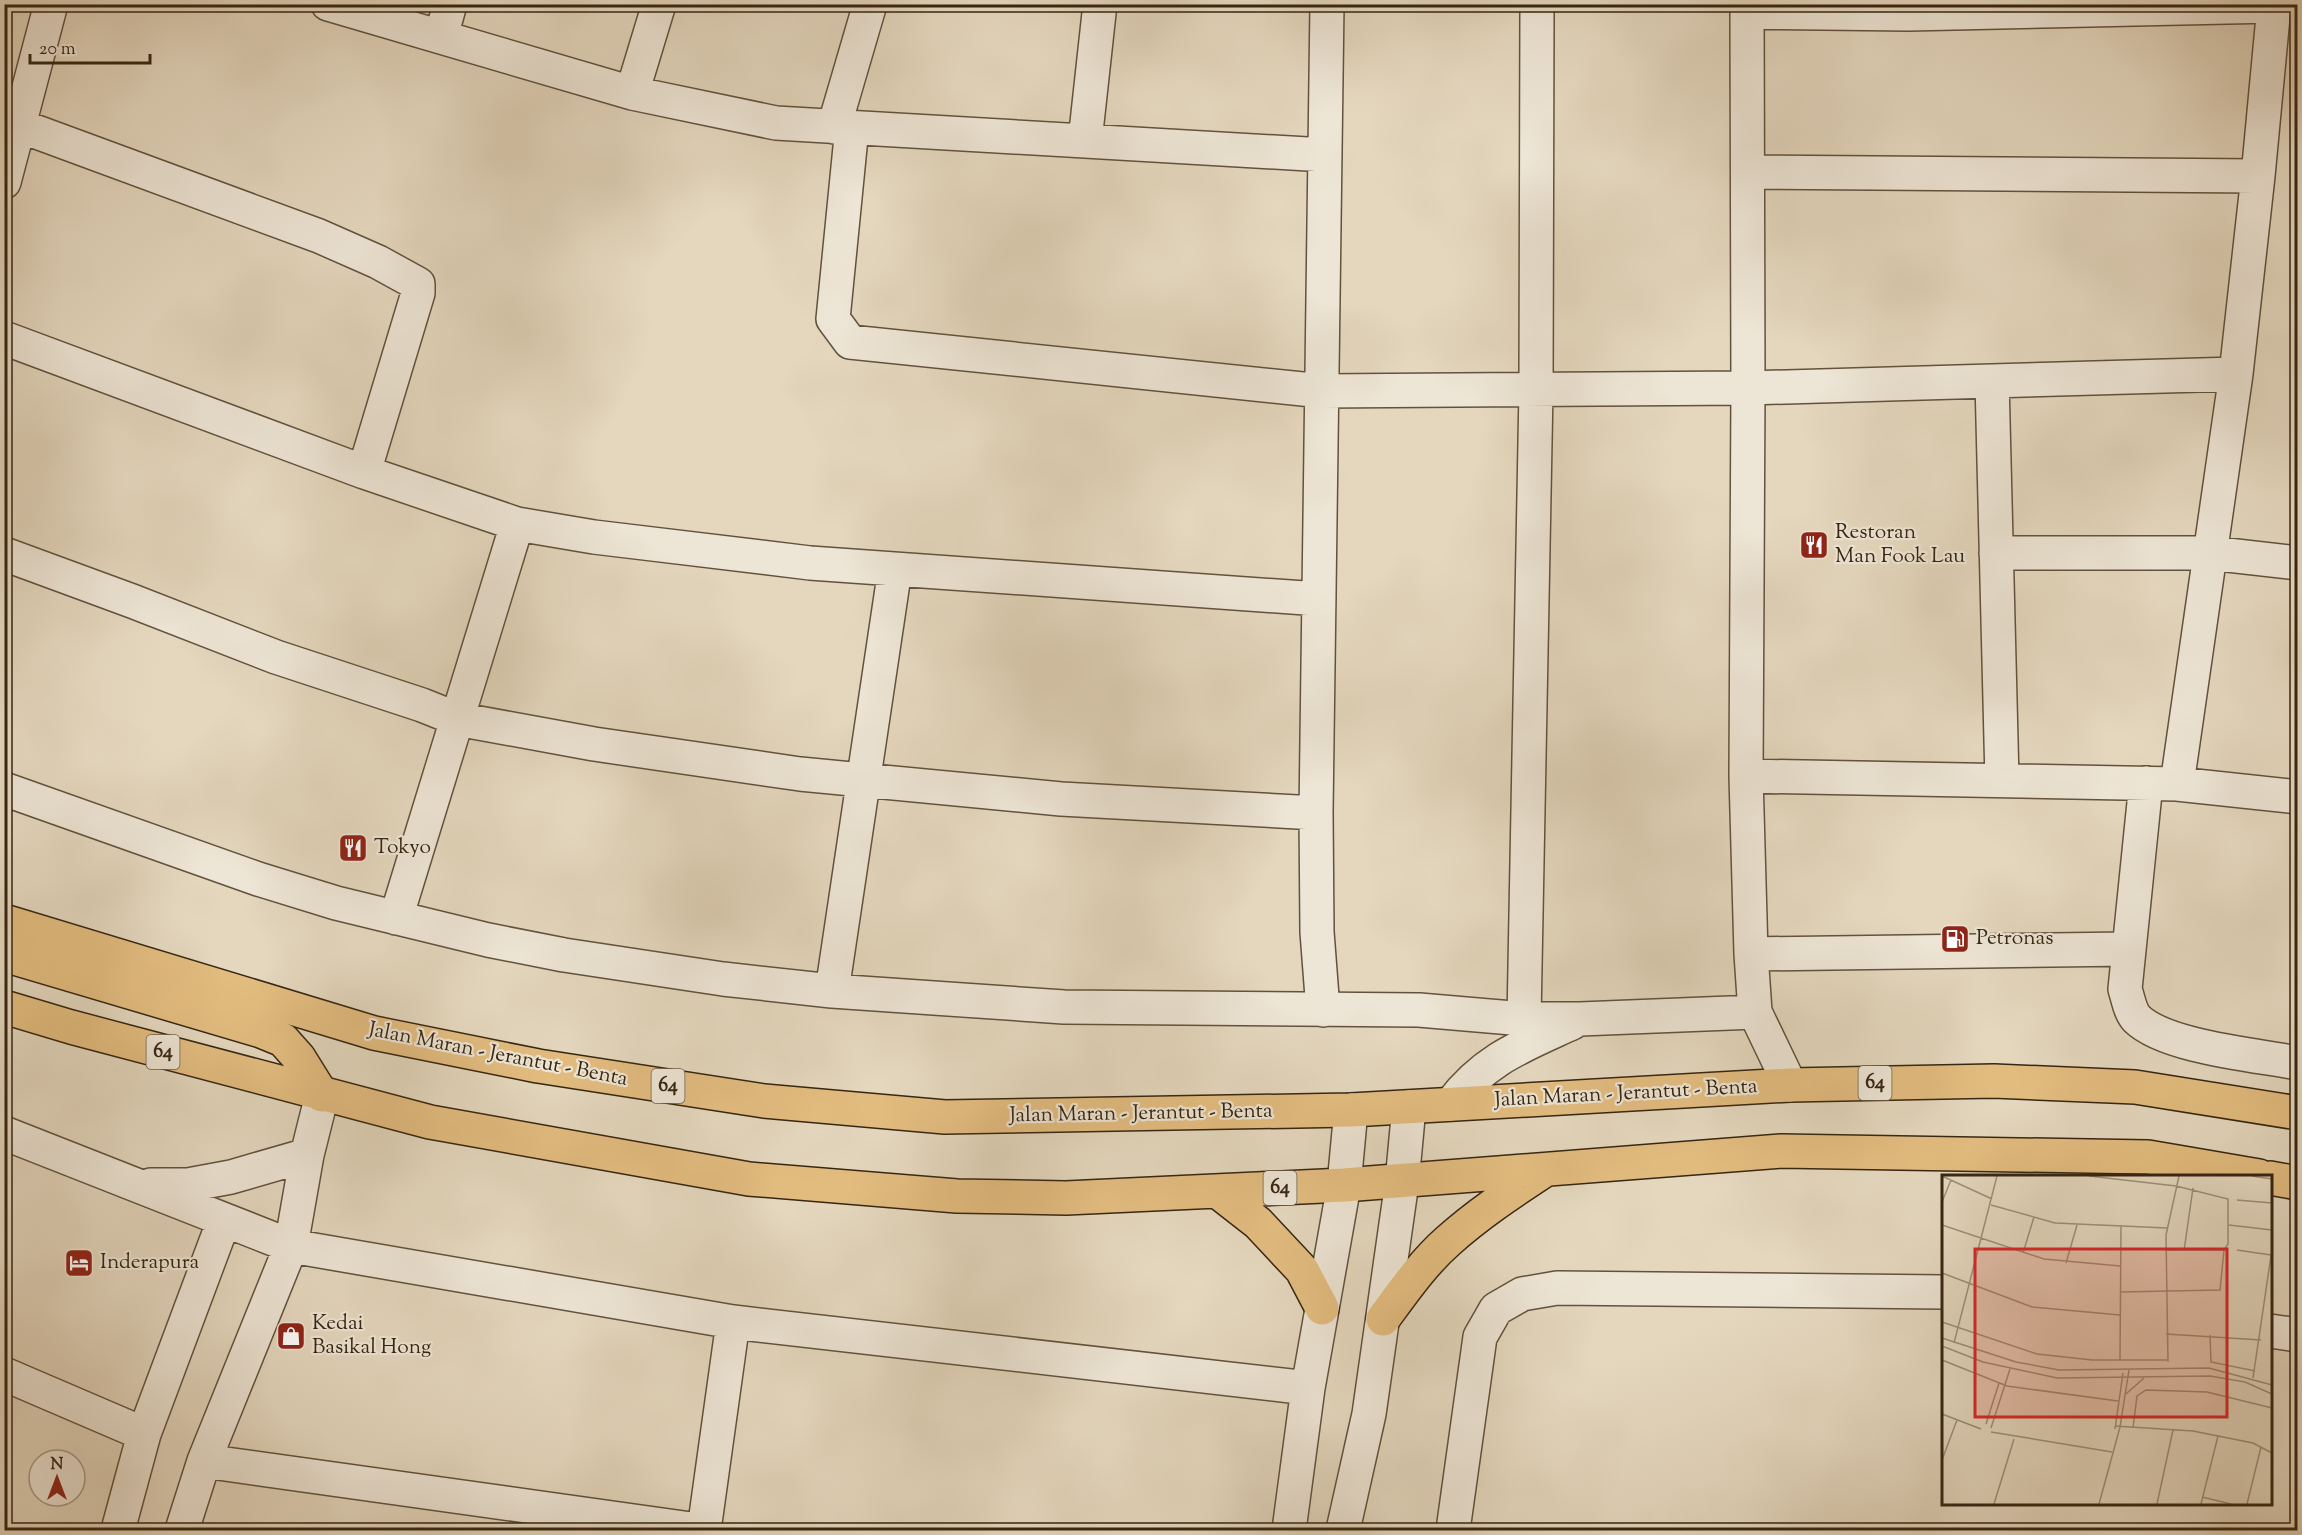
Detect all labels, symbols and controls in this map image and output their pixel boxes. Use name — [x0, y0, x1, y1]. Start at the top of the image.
scale bar — [30, 27, 150, 65]
text: 20 m — [39, 37, 76, 63]
place label: Restoran Man Fook Lau — [1835, 518, 1965, 572]
restaurant icon: Restoran Man Fook Lau — [1798, 529, 1830, 561]
restaurant icon: Tokyo — [337, 832, 369, 864]
place label: Tokyo — [374, 833, 431, 863]
fuel station icon: Petronas — [1939, 923, 1971, 955]
place label: Petronas — [1976, 924, 2054, 954]
street label: Jalan Maran - Jerantut - Benta — [365, 1015, 630, 1095]
road number: 64 — [146, 1035, 180, 1069]
road number: 64 — [1858, 1066, 1892, 1100]
road number: 64 — [652, 1069, 684, 1103]
street label: Jalan Maran - Jerantut - Benta — [1493, 1072, 1759, 1116]
street label: Jalan Maran - Jerantut - Benta — [1008, 1097, 1273, 1131]
road number: 64 — [1264, 1171, 1296, 1205]
inset map — [1942, 1175, 2272, 1505]
hotel icon: Inderapura — [63, 1247, 95, 1279]
place label: Inderapura — [100, 1248, 200, 1278]
place label: Kedai Basikal Hong — [312, 1309, 431, 1363]
shop icon: Kedai Basikal Hong — [275, 1320, 307, 1352]
north arrow — [27, 1448, 87, 1508]
text: N — [51, 1454, 64, 1477]

